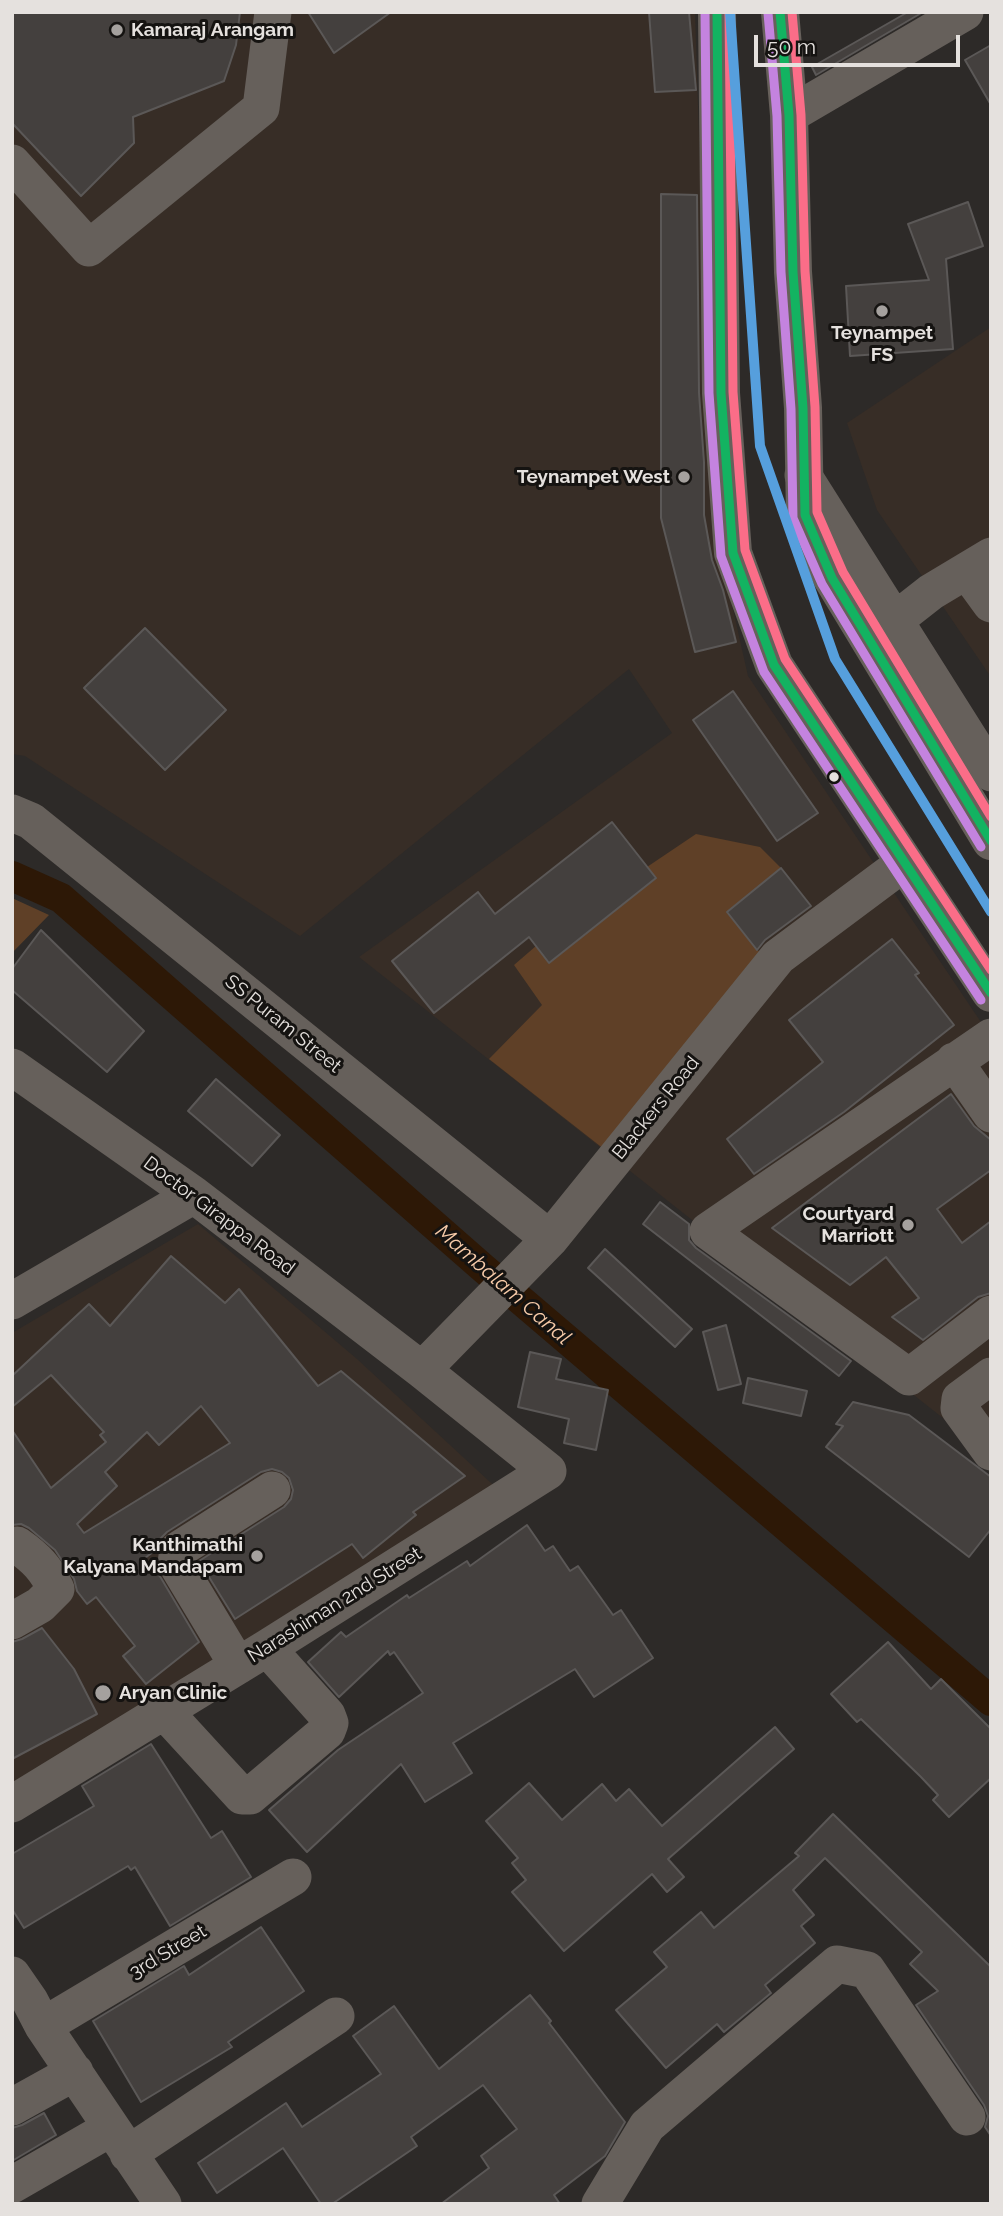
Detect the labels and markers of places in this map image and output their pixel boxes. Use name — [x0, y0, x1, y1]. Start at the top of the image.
place label: Kamaraj Arangam — [131, 19, 294, 41]
marker: Kamaraj Arangam — [109, 22, 125, 38]
marker: Teynampet FS — [874, 303, 890, 319]
place label: Teynampet FS — [831, 322, 933, 366]
place label: Teynampet West — [517, 466, 670, 488]
marker: Teynampet West — [676, 469, 692, 485]
unlabelled marker — [827, 770, 841, 784]
place label: Courtyard Marriott — [803, 1203, 894, 1247]
marker: Courtyard Marriott — [900, 1217, 916, 1233]
place label: Kanthimathi Kalyana Mandapam — [63, 1534, 243, 1578]
marker: Kanthimathi Kalyana Mandapam — [249, 1548, 265, 1564]
place label: Aryan Clinic — [119, 1682, 227, 1704]
marker: Aryan Clinic — [93, 1683, 113, 1703]

